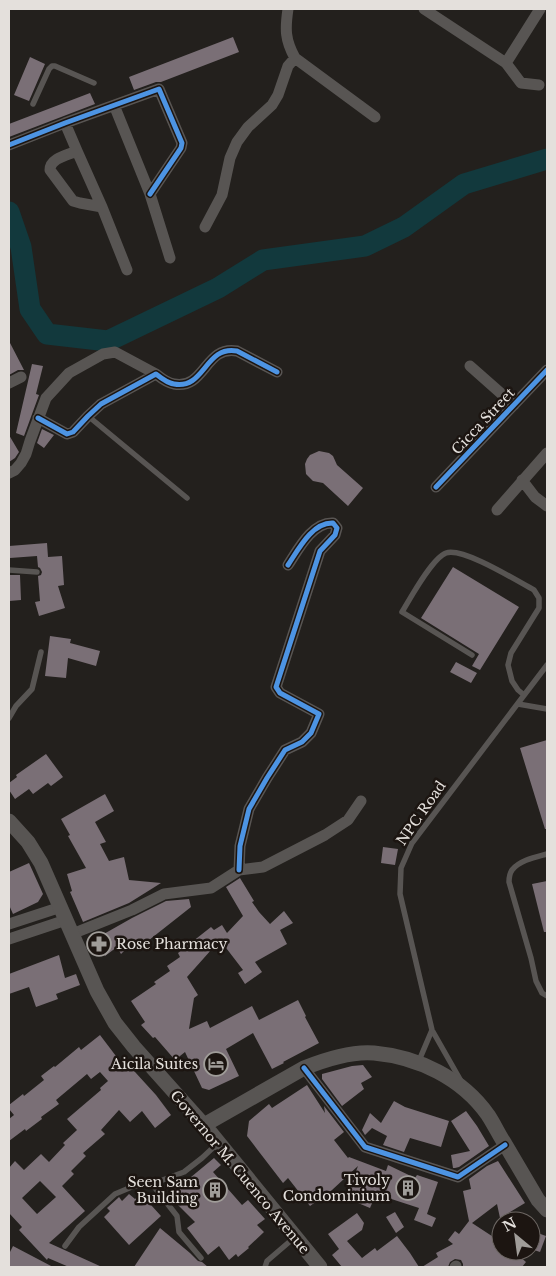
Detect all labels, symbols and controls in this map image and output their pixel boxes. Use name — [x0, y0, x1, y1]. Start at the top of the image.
street label: Cicca Street — [448, 383, 519, 458]
street label: NPC Road — [392, 777, 450, 849]
pharmacy icon: Rose Pharmacy — [86, 931, 112, 957]
place label: Rose Pharmacy — [116, 935, 227, 953]
hotel icon: Aicila Suites — [203, 1051, 229, 1077]
place label: Aicila Suites — [110, 1055, 198, 1073]
street label: Governor M. Cuenco Avenue — [166, 1087, 314, 1257]
place label: Tivoly Condominium — [283, 1171, 390, 1205]
place label: Seen Sam Building — [127, 1173, 199, 1207]
building icon: Tivoly Condominium — [395, 1175, 421, 1201]
building icon: Seen Sam Building — [202, 1177, 228, 1203]
north arrow — [491, 1211, 541, 1261]
text: N — [500, 1214, 520, 1236]

